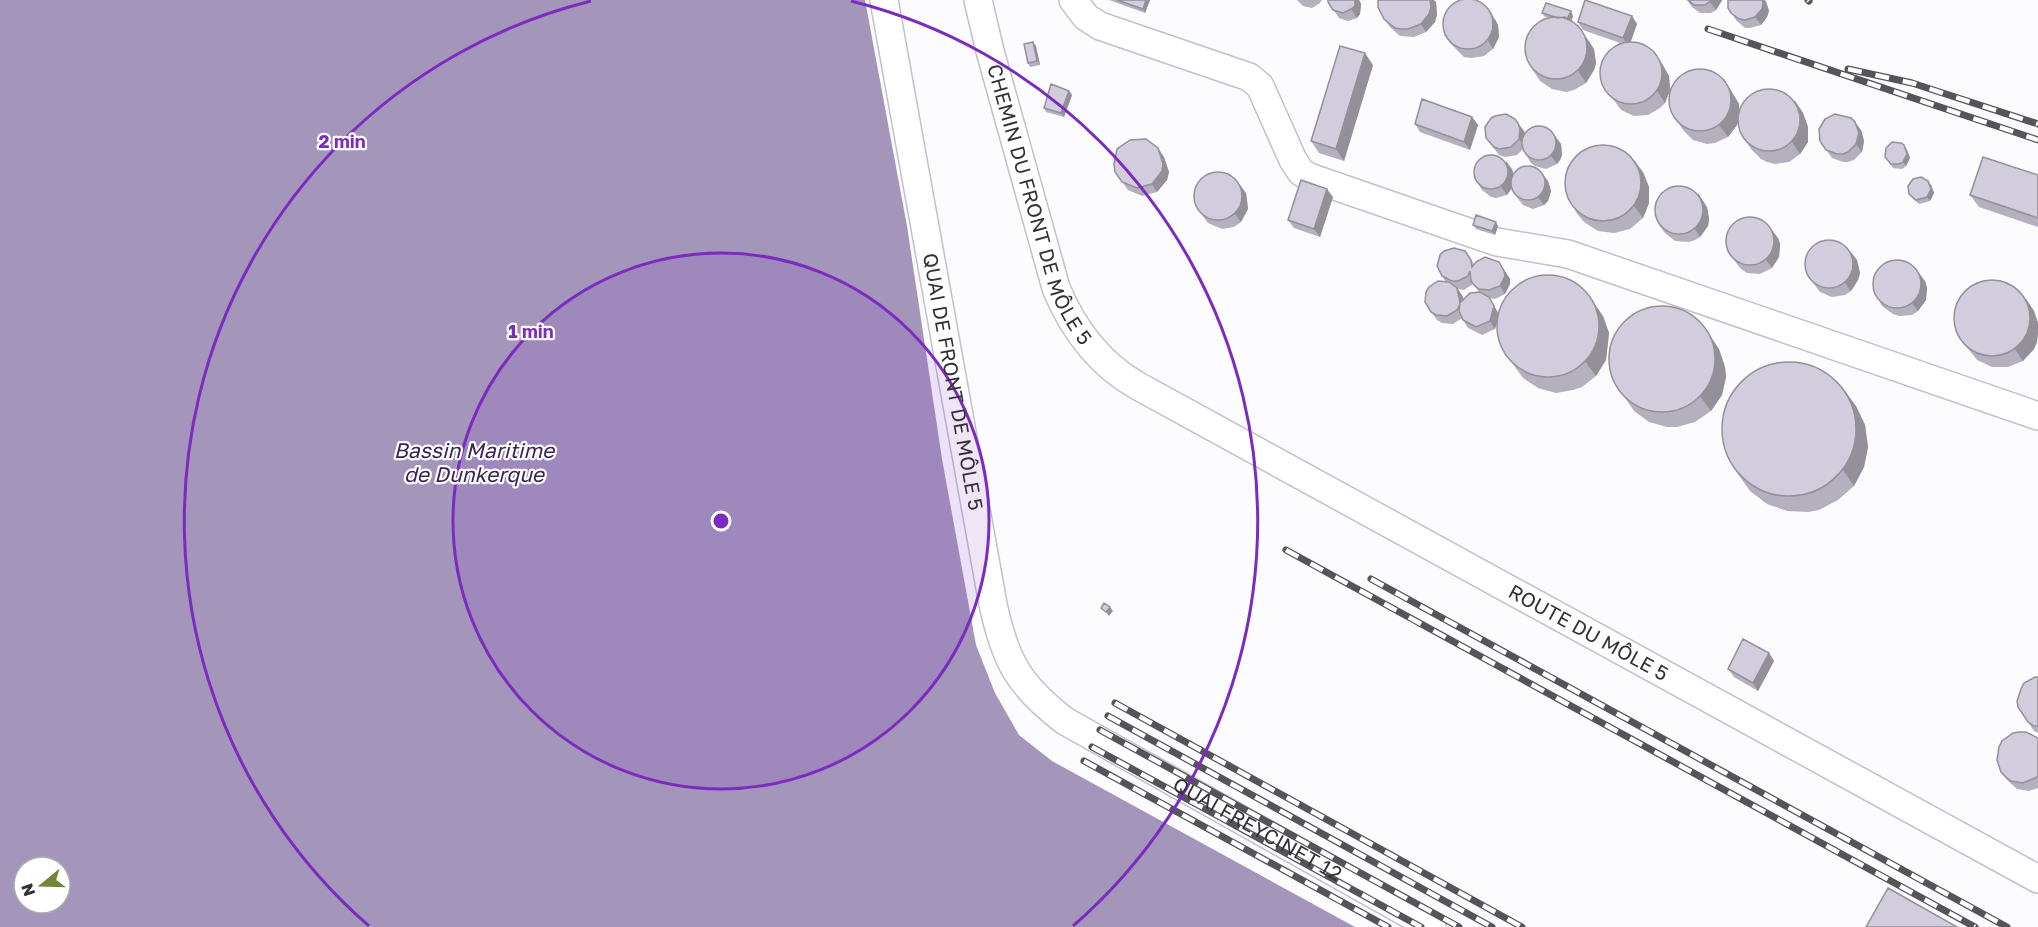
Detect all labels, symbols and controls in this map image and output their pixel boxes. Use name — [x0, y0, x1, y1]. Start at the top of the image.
street label: CHEMIN DU FRONT DE MÔLE 5 — [983, 61, 1098, 349]
text: 2 min — [318, 130, 366, 152]
street label: QUAI DE FRONT DE MÔLE 5 — [919, 251, 989, 512]
text: 1 min — [508, 320, 554, 342]
water label: Bassin Maritime de Dunkerque — [394, 437, 556, 487]
centre of rings — [711, 511, 731, 531]
street label: ROUTE DU MÔLE 5 — [1505, 578, 1673, 685]
street label: QUAI FREYCINET 12 — [1169, 771, 1347, 885]
north arrow — [12, 855, 72, 915]
text: N — [16, 881, 39, 899]

